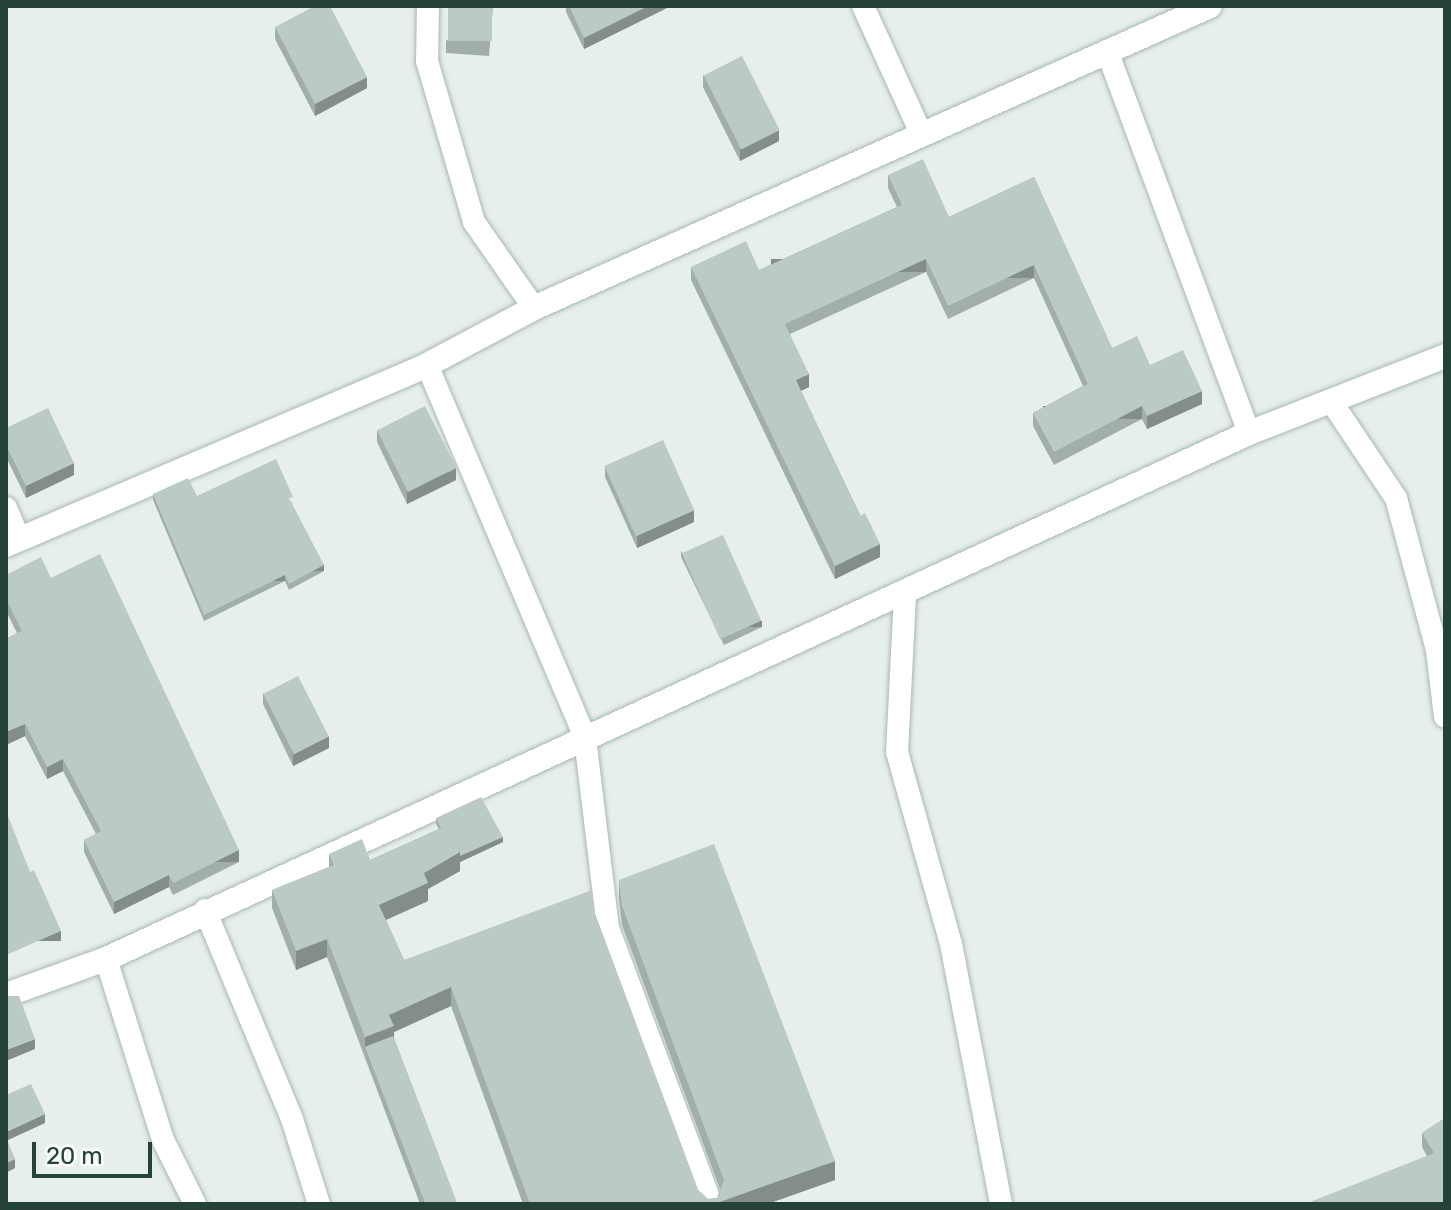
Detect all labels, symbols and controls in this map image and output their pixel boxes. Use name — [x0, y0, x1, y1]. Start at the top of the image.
scale bar — [36, 1126, 156, 1176]
text: 20 m — [46, 1142, 103, 1170]

